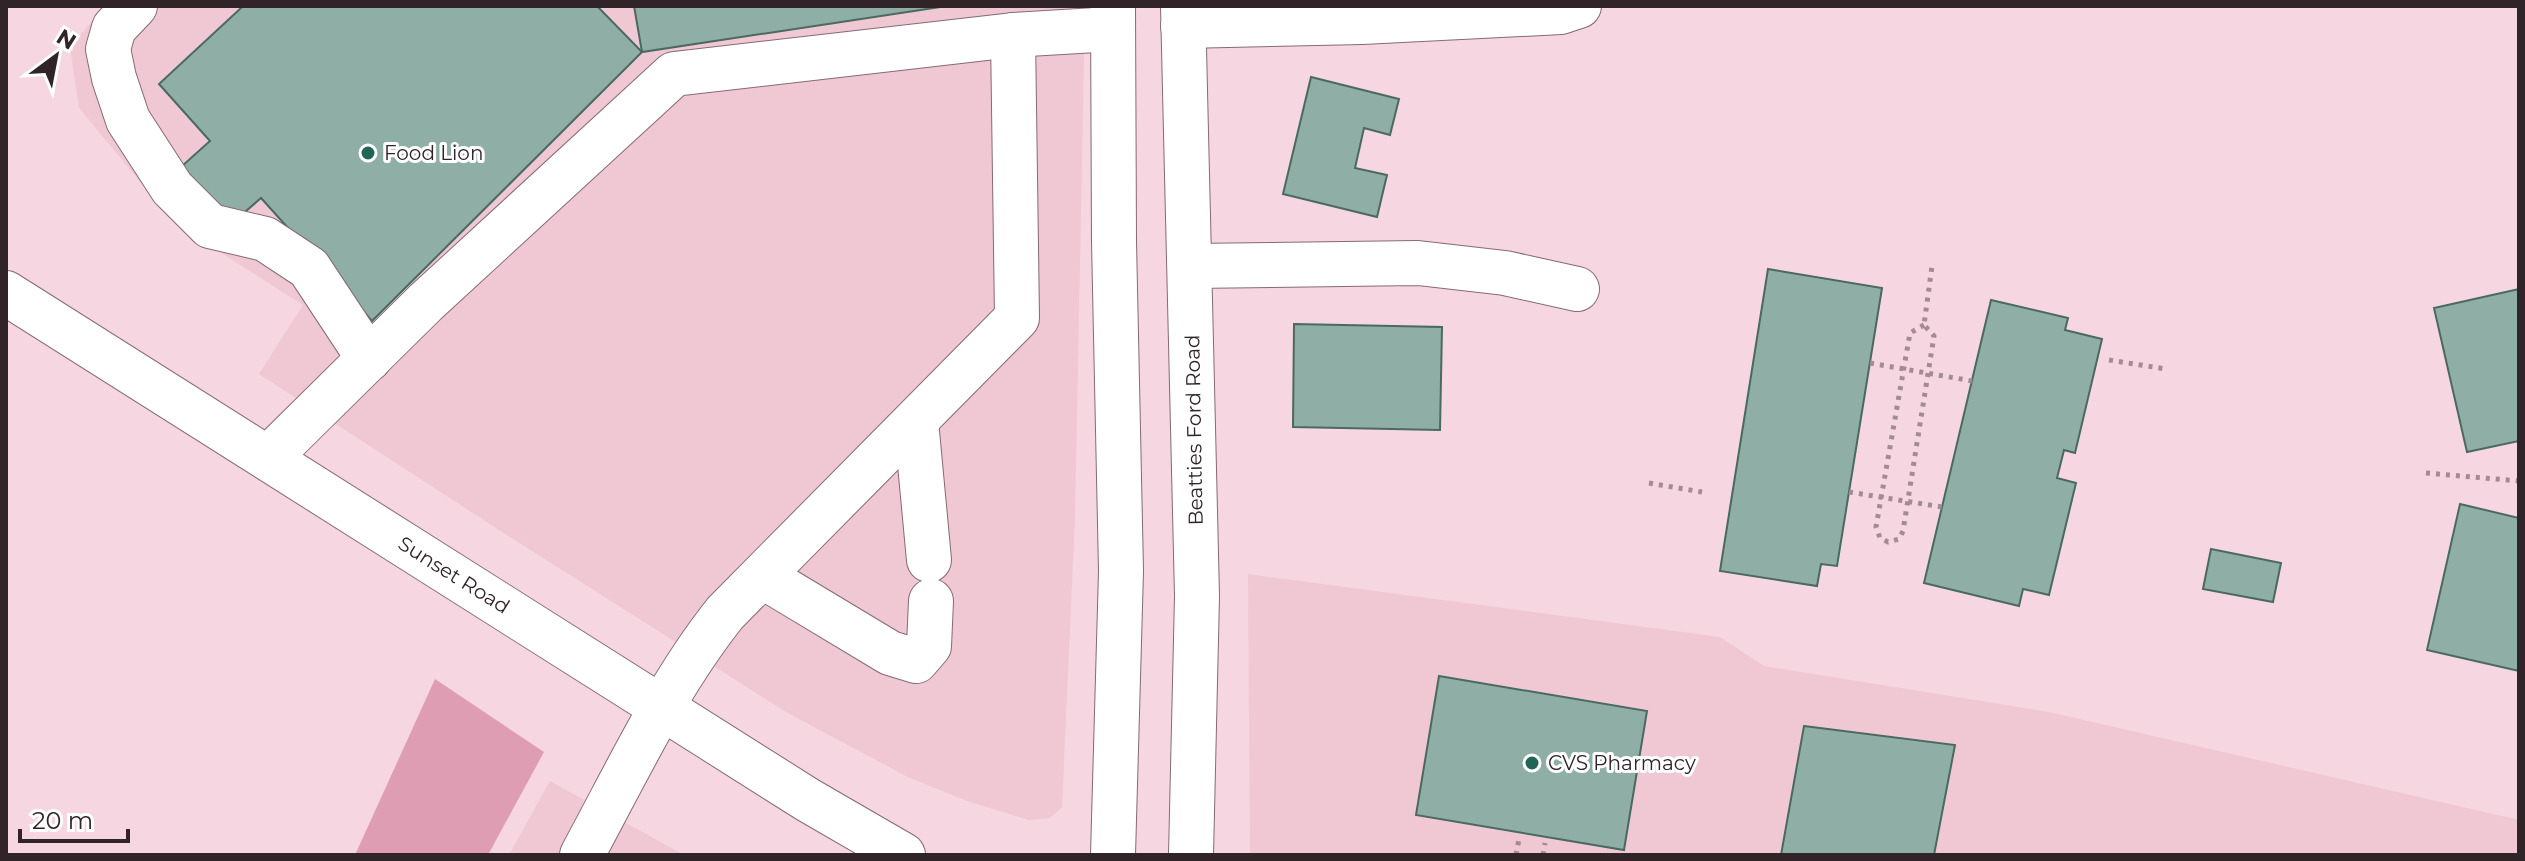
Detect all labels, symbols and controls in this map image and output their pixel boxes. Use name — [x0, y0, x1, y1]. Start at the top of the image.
north arrow — [16, 16, 96, 96]
text: N — [52, 23, 81, 56]
place label: Food Lion — [384, 141, 483, 165]
marker: Food Lion — [359, 144, 377, 162]
street label: Beatties Ford Road — [1180, 334, 1208, 526]
street label: Sunset Road — [394, 531, 514, 619]
place label: CVS Pharmacy — [1548, 751, 1696, 775]
marker: CVS Pharmacy — [1523, 754, 1541, 772]
scale bar — [20, 793, 128, 843]
text: 20 m — [32, 806, 93, 835]

